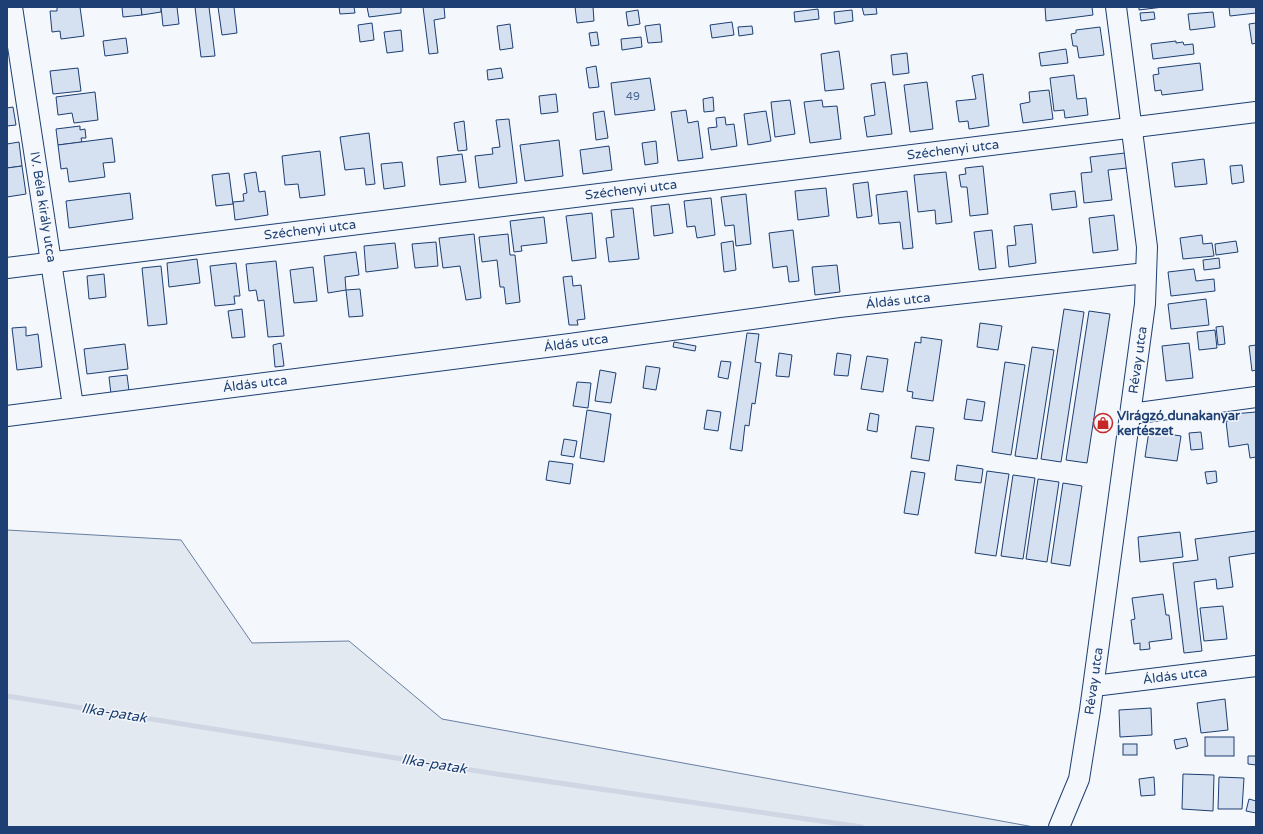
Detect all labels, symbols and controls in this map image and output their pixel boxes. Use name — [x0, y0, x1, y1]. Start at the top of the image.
house number: 49 — [626, 90, 640, 103]
street label: Széchenyi utca — [906, 136, 1000, 164]
street label: IV. Béla király utca — [26, 150, 60, 264]
street label: Széchenyi utca — [584, 176, 678, 204]
street label: Széchenyi utca — [263, 216, 357, 244]
street label: Áldás utca — [865, 290, 931, 312]
street label: Révay utca — [1125, 325, 1151, 395]
street label: Áldás utca — [543, 331, 609, 355]
street label: Áldás utca — [222, 372, 288, 396]
place label: Virágzó dunakanyar kertészet — [1117, 408, 1241, 439]
shop icon: Virágzó dunakanyar kertészet — [1092, 412, 1114, 434]
street label: Révay utca — [1081, 646, 1107, 716]
street label: Áldás utca — [1142, 664, 1208, 688]
water label: Ilka-patak — [80, 699, 149, 727]
water label: Ilka-patak — [400, 750, 469, 778]

